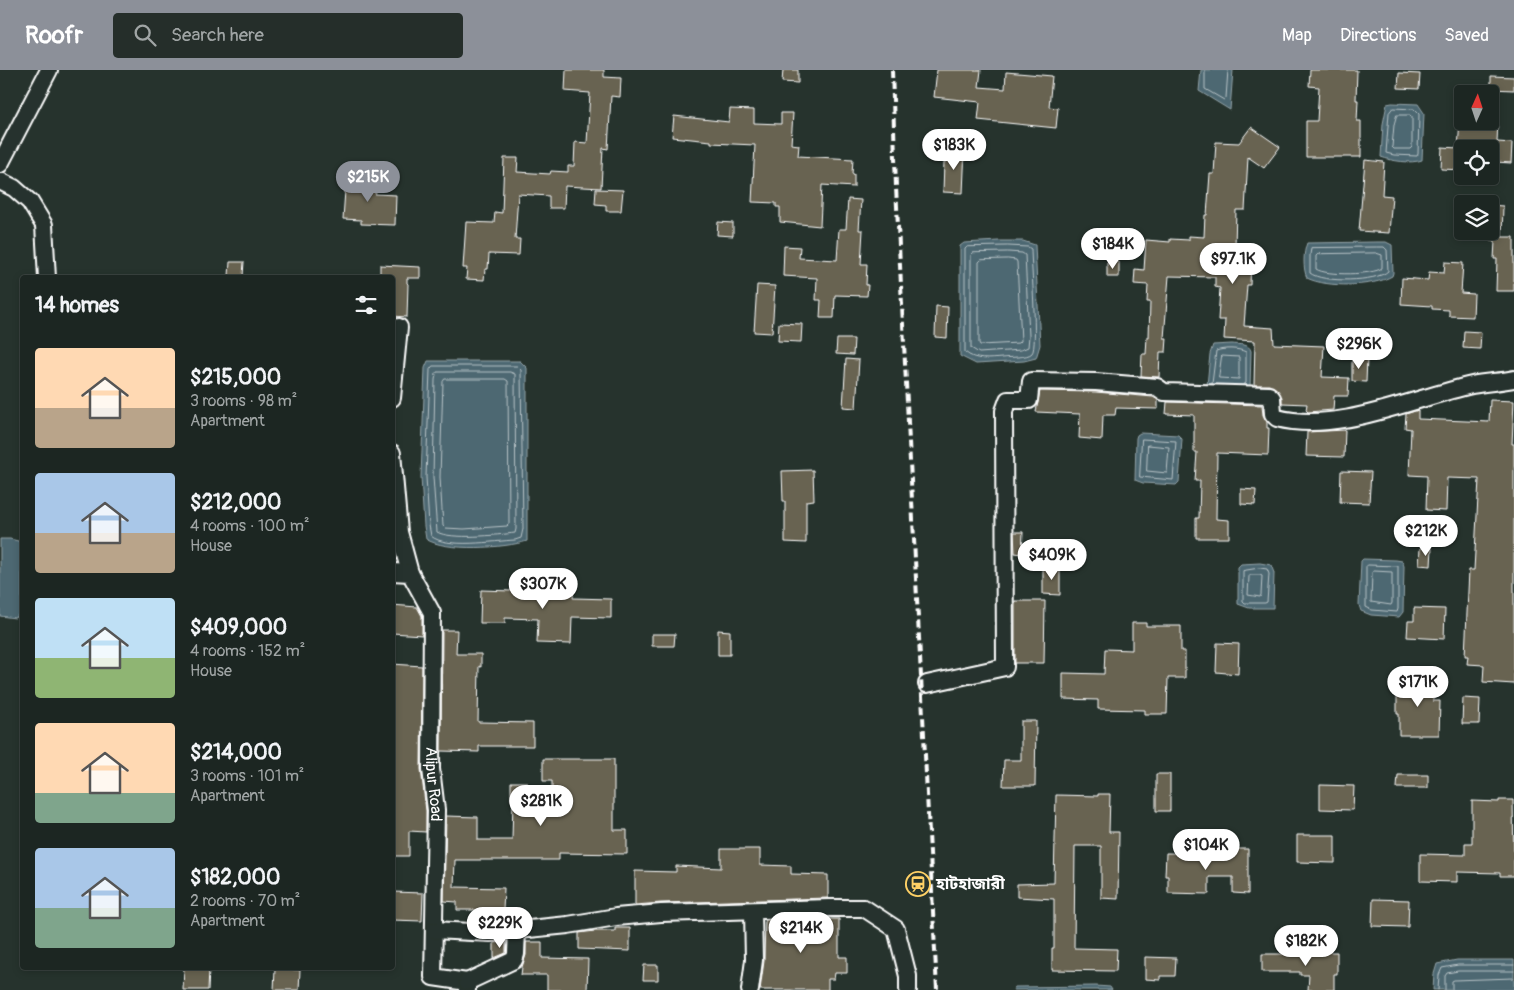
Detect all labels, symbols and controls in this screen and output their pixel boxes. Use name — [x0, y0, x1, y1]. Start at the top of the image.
search box — [113, 13, 463, 58]
text: Roofr — [25, 21, 83, 50]
icon: search — [131, 21, 159, 49]
text: Search here — [171, 23, 264, 47]
text: Map — [1282, 24, 1312, 47]
text: Directions — [1340, 24, 1416, 47]
text: Saved — [1444, 24, 1489, 47]
north arrow — [1454, 85, 1499, 130]
map controls — [1454, 85, 1499, 240]
pin: $183K — [919, 128, 989, 171]
text: $183K — [933, 135, 975, 155]
button: locate — [1454, 140, 1499, 185]
pin: $215K — [333, 160, 403, 203]
text: $215K — [347, 167, 389, 187]
button: layers — [1454, 195, 1499, 240]
pin: $184K — [1078, 228, 1148, 270]
text: $184K — [1092, 234, 1134, 254]
pin: $97.1K — [1192, 242, 1274, 285]
text: $97.1K — [1211, 249, 1255, 269]
icon: filters — [352, 291, 380, 319]
text: 14 homes — [35, 292, 119, 319]
pin: $296K — [1324, 328, 1394, 370]
text: $296K — [1337, 334, 1381, 354]
text: $215,000 — [190, 364, 281, 391]
icon: home — [75, 368, 135, 428]
text: 3 rooms · 98 m² — [190, 391, 297, 411]
text: Apartment — [190, 411, 265, 431]
text: $212,000 — [190, 489, 281, 516]
icon: home — [75, 493, 135, 553]
pin: $212K — [1391, 514, 1461, 557]
text: 4 rooms · 100 m² — [190, 516, 309, 536]
text: $212K — [1405, 521, 1447, 541]
text: House — [190, 536, 232, 556]
pin: $409K — [1017, 538, 1087, 581]
text: $409K — [1029, 545, 1075, 565]
pin: $307K — [508, 568, 578, 610]
text: $307K — [520, 574, 566, 594]
text: $409,000 — [190, 614, 287, 641]
icon: home — [75, 618, 135, 678]
text: 4 rooms · 152 m² — [190, 641, 305, 661]
text: House — [190, 661, 232, 681]
pin: $171K — [1383, 666, 1453, 708]
text: $171K — [1398, 672, 1438, 692]
text: $214,000 — [190, 739, 282, 766]
icon: home — [75, 743, 135, 803]
street label: Alipur Road — [421, 747, 446, 822]
text: 3 rooms · 101 m² — [190, 766, 304, 786]
pin: $281K — [506, 784, 576, 827]
text: Apartment — [190, 786, 265, 806]
text: $281K — [520, 791, 562, 811]
pin: $104K — [1171, 828, 1241, 871]
text: $104K — [1184, 835, 1228, 855]
text: $182,000 — [190, 864, 280, 891]
icon: home — [75, 868, 135, 928]
station icon: হাটহাজারী — [905, 871, 931, 897]
place label: হাটহাজারী — [935, 874, 1005, 894]
text: 2 rooms · 70 m² — [190, 891, 300, 911]
pin: $229K — [465, 906, 535, 949]
text: Apartment — [190, 911, 265, 931]
pin: $214K — [766, 912, 836, 954]
text: $229K — [478, 913, 522, 933]
text: $214K — [780, 918, 822, 938]
pin: $182K — [1271, 924, 1341, 967]
text: $182K — [1285, 931, 1327, 951]

